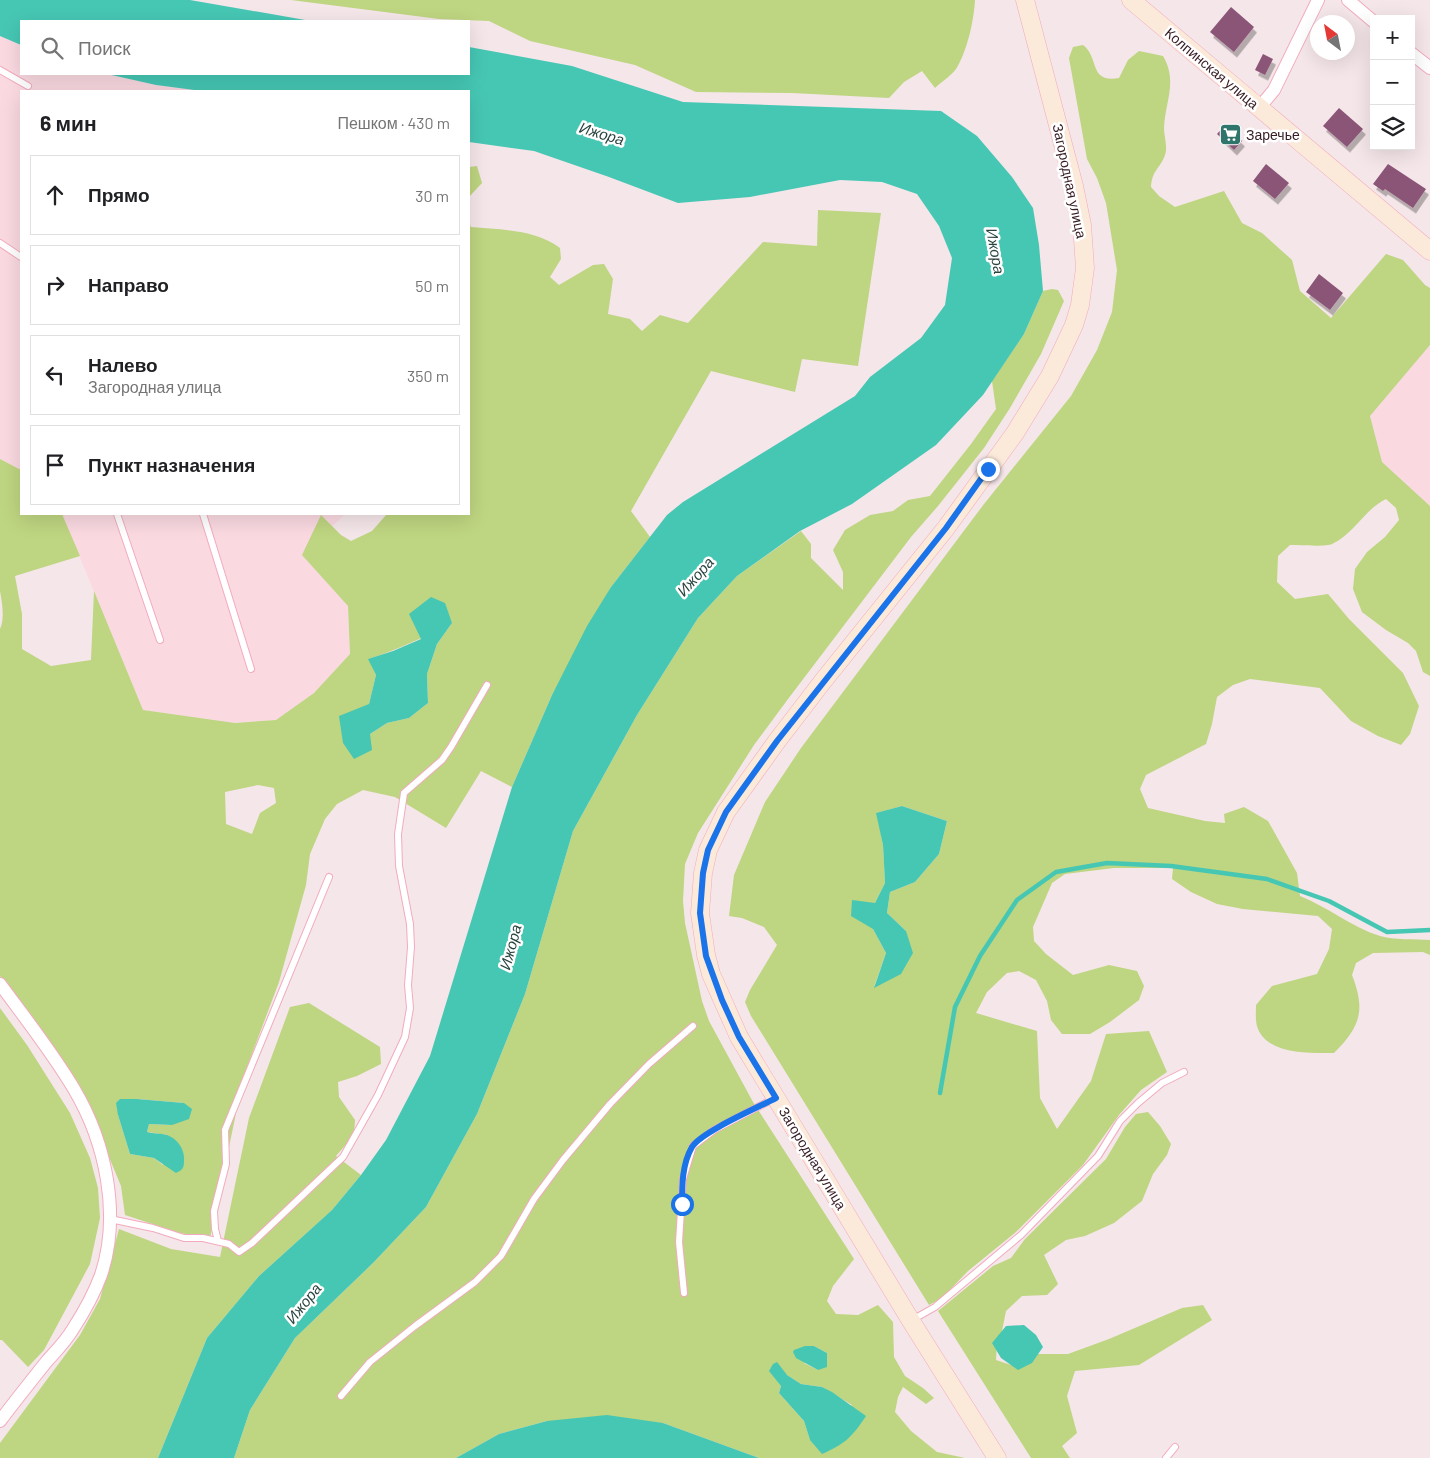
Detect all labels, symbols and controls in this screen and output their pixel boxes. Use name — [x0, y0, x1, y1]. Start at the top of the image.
north arrow — [1310, 15, 1355, 60]
map controls — [1370, 15, 1415, 150]
button: + — [1370, 15, 1415, 60]
search box — [20, 20, 470, 75]
street label: Колпинская улица — [1162, 24, 1262, 112]
icon: search — [38, 34, 66, 62]
text: Поиск — [78, 36, 131, 59]
button: − — [1370, 60, 1415, 105]
button: layers — [1370, 105, 1415, 150]
text: 6 мин — [40, 110, 97, 135]
text: Пешком · 430 m — [337, 113, 450, 132]
water label: Ижора — [577, 118, 627, 148]
street label: Загородная улица — [1050, 122, 1090, 240]
supermarket icon: Заречье — [1218, 122, 1242, 146]
place label: Заречье — [1246, 126, 1300, 143]
icon: ahead — [41, 181, 69, 209]
text: Прямо — [88, 183, 150, 206]
text: 30 m — [415, 186, 449, 205]
water label: Ижора — [983, 227, 1009, 275]
icon: right — [41, 271, 69, 299]
text: Направо — [88, 273, 169, 296]
text: 50 m — [415, 276, 449, 295]
text: Налево — [88, 353, 158, 376]
icon: left — [41, 361, 69, 389]
text: 350 m — [407, 366, 449, 385]
text: Загородная улица — [88, 377, 221, 396]
icon: arrive — [41, 451, 69, 479]
text: Пункт назначения — [88, 453, 255, 476]
route end — [977, 458, 1000, 481]
water label: Ижора — [673, 553, 717, 599]
water label: Ижора — [495, 922, 525, 972]
street label: Загородная улица — [776, 1104, 850, 1213]
route start — [671, 1193, 694, 1216]
water label: Ижора — [282, 1279, 324, 1327]

